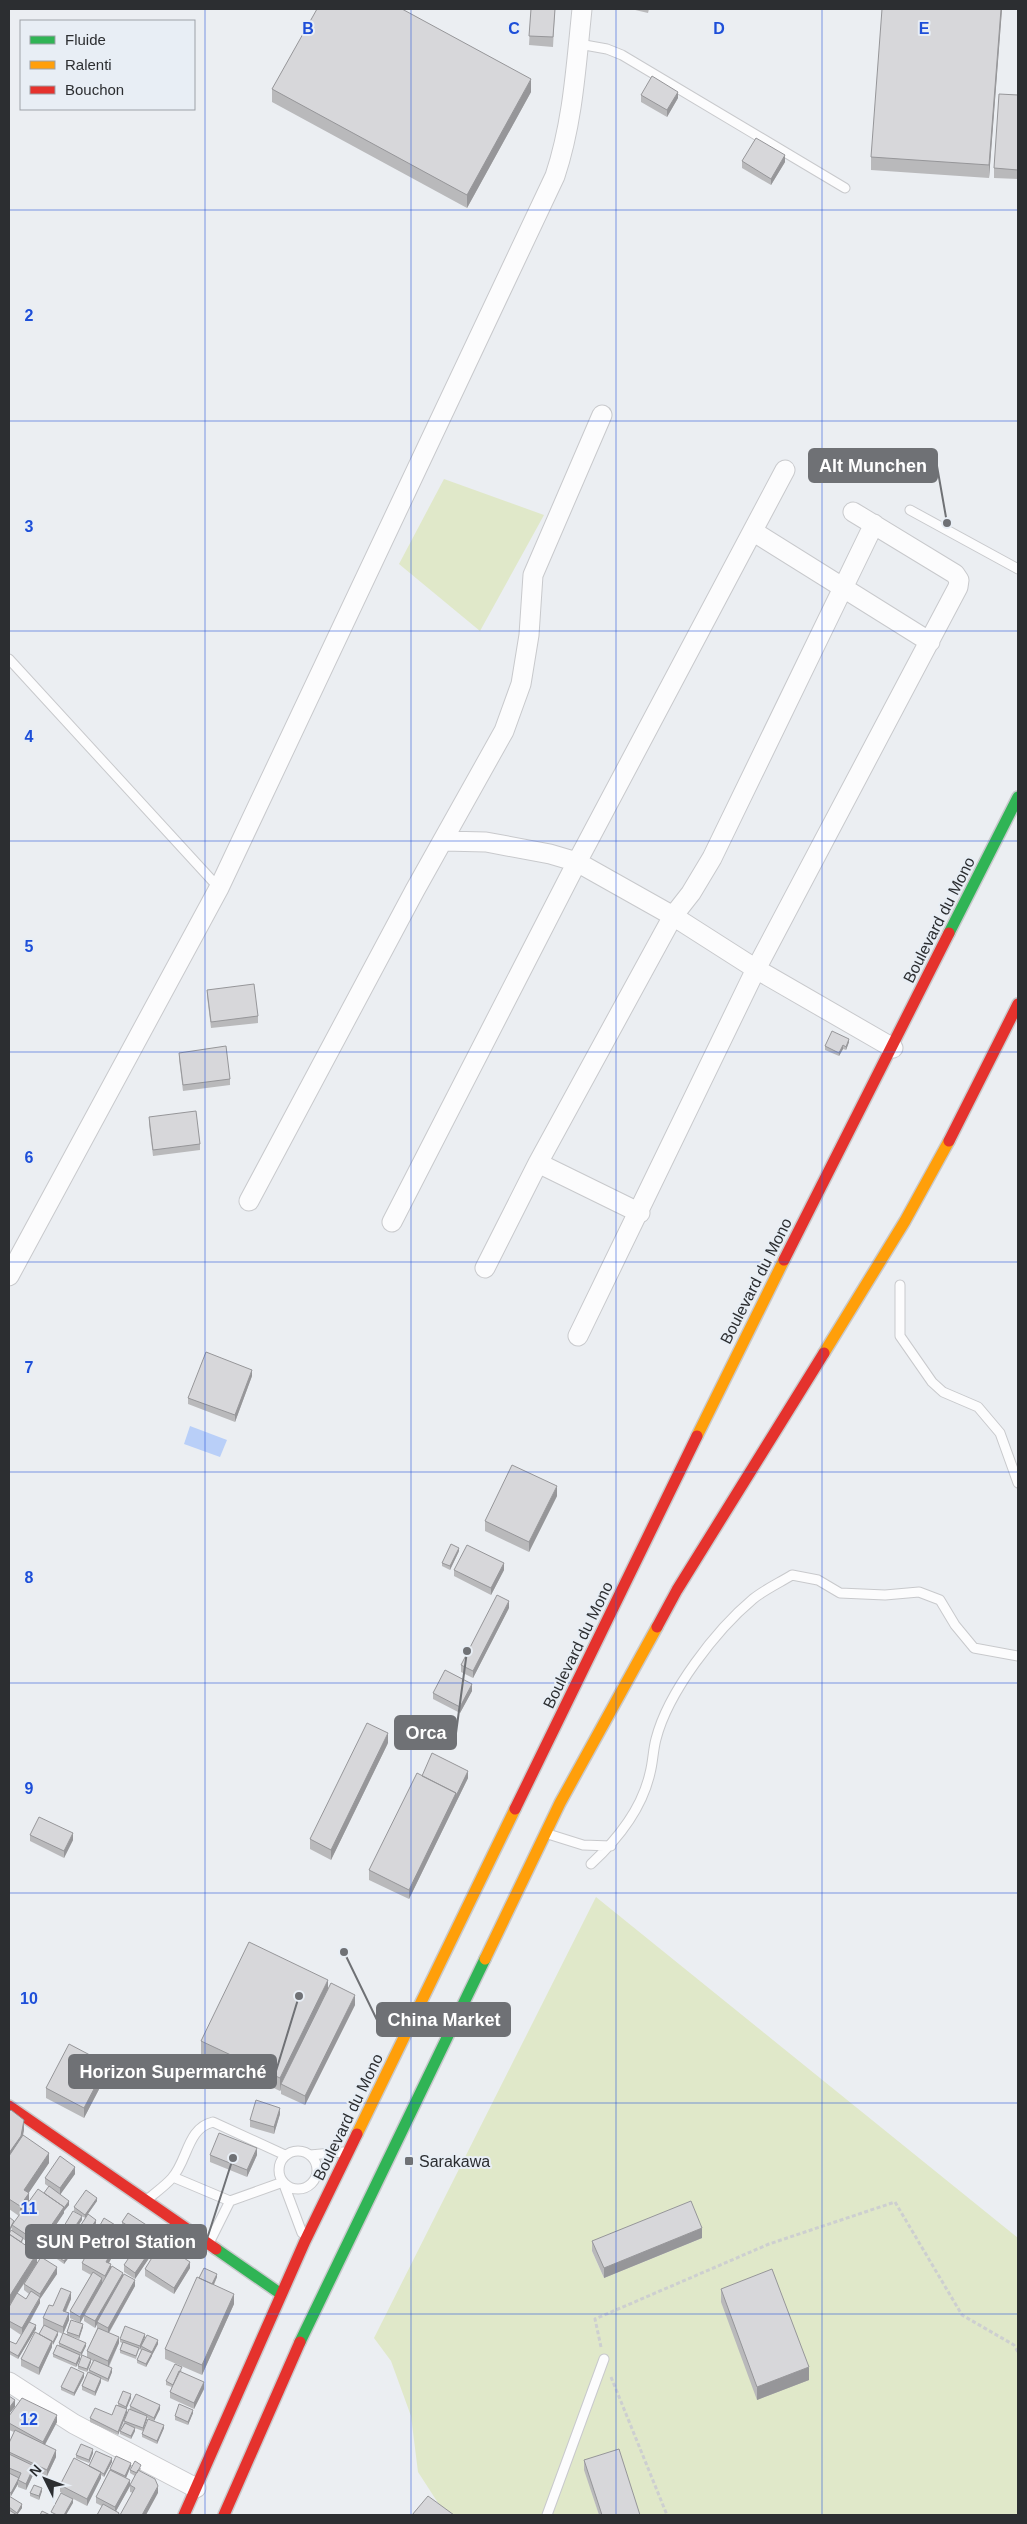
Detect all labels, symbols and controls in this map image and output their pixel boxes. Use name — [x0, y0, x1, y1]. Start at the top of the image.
legend — [20, 20, 195, 110]
text: B — [302, 20, 314, 37]
text: C — [508, 20, 520, 37]
text: D — [713, 20, 725, 37]
text: E — [919, 20, 930, 37]
text: Fluide — [65, 31, 106, 48]
text: Ralenti — [65, 56, 112, 73]
text: Bouchon — [65, 81, 124, 98]
text: 2 — [25, 307, 34, 324]
callout: Alt Munchen — [809, 449, 937, 482]
text: Alt Munchen — [819, 456, 927, 476]
text: 3 — [25, 518, 34, 535]
text: 4 — [25, 728, 34, 745]
street label: Boulevard du Mono — [900, 854, 978, 986]
text: 5 — [25, 938, 34, 955]
text: 6 — [25, 1149, 34, 1166]
street label: Boulevard du Mono — [717, 1215, 795, 1347]
text: 7 — [25, 1359, 34, 1376]
text: 8 — [25, 1569, 34, 1586]
street label: Boulevard du Mono — [540, 1579, 616, 1711]
callout: Orca — [395, 1716, 456, 1749]
text: Orca — [405, 1723, 448, 1743]
text: 9 — [25, 1780, 34, 1797]
text: 10 — [20, 1990, 38, 2007]
callout: China Market — [377, 2003, 510, 2036]
text: China Market — [387, 2010, 501, 2030]
street label: Boulevard du Mono — [310, 2051, 386, 2183]
callout: Horizon Supermarché — [69, 2055, 276, 2088]
text: Horizon Supermarché — [79, 2062, 267, 2082]
place label: Sarakawa — [419, 2153, 490, 2170]
marker: Sarakawa — [403, 2155, 415, 2167]
text: 11 — [21, 2200, 38, 2217]
callout: SUN Petrol Station — [26, 2225, 206, 2258]
text: SUN Petrol Station — [36, 2232, 196, 2252]
text: 12 — [20, 2411, 38, 2428]
north arrow — [20, 2454, 70, 2504]
text: N — [26, 2461, 45, 2479]

